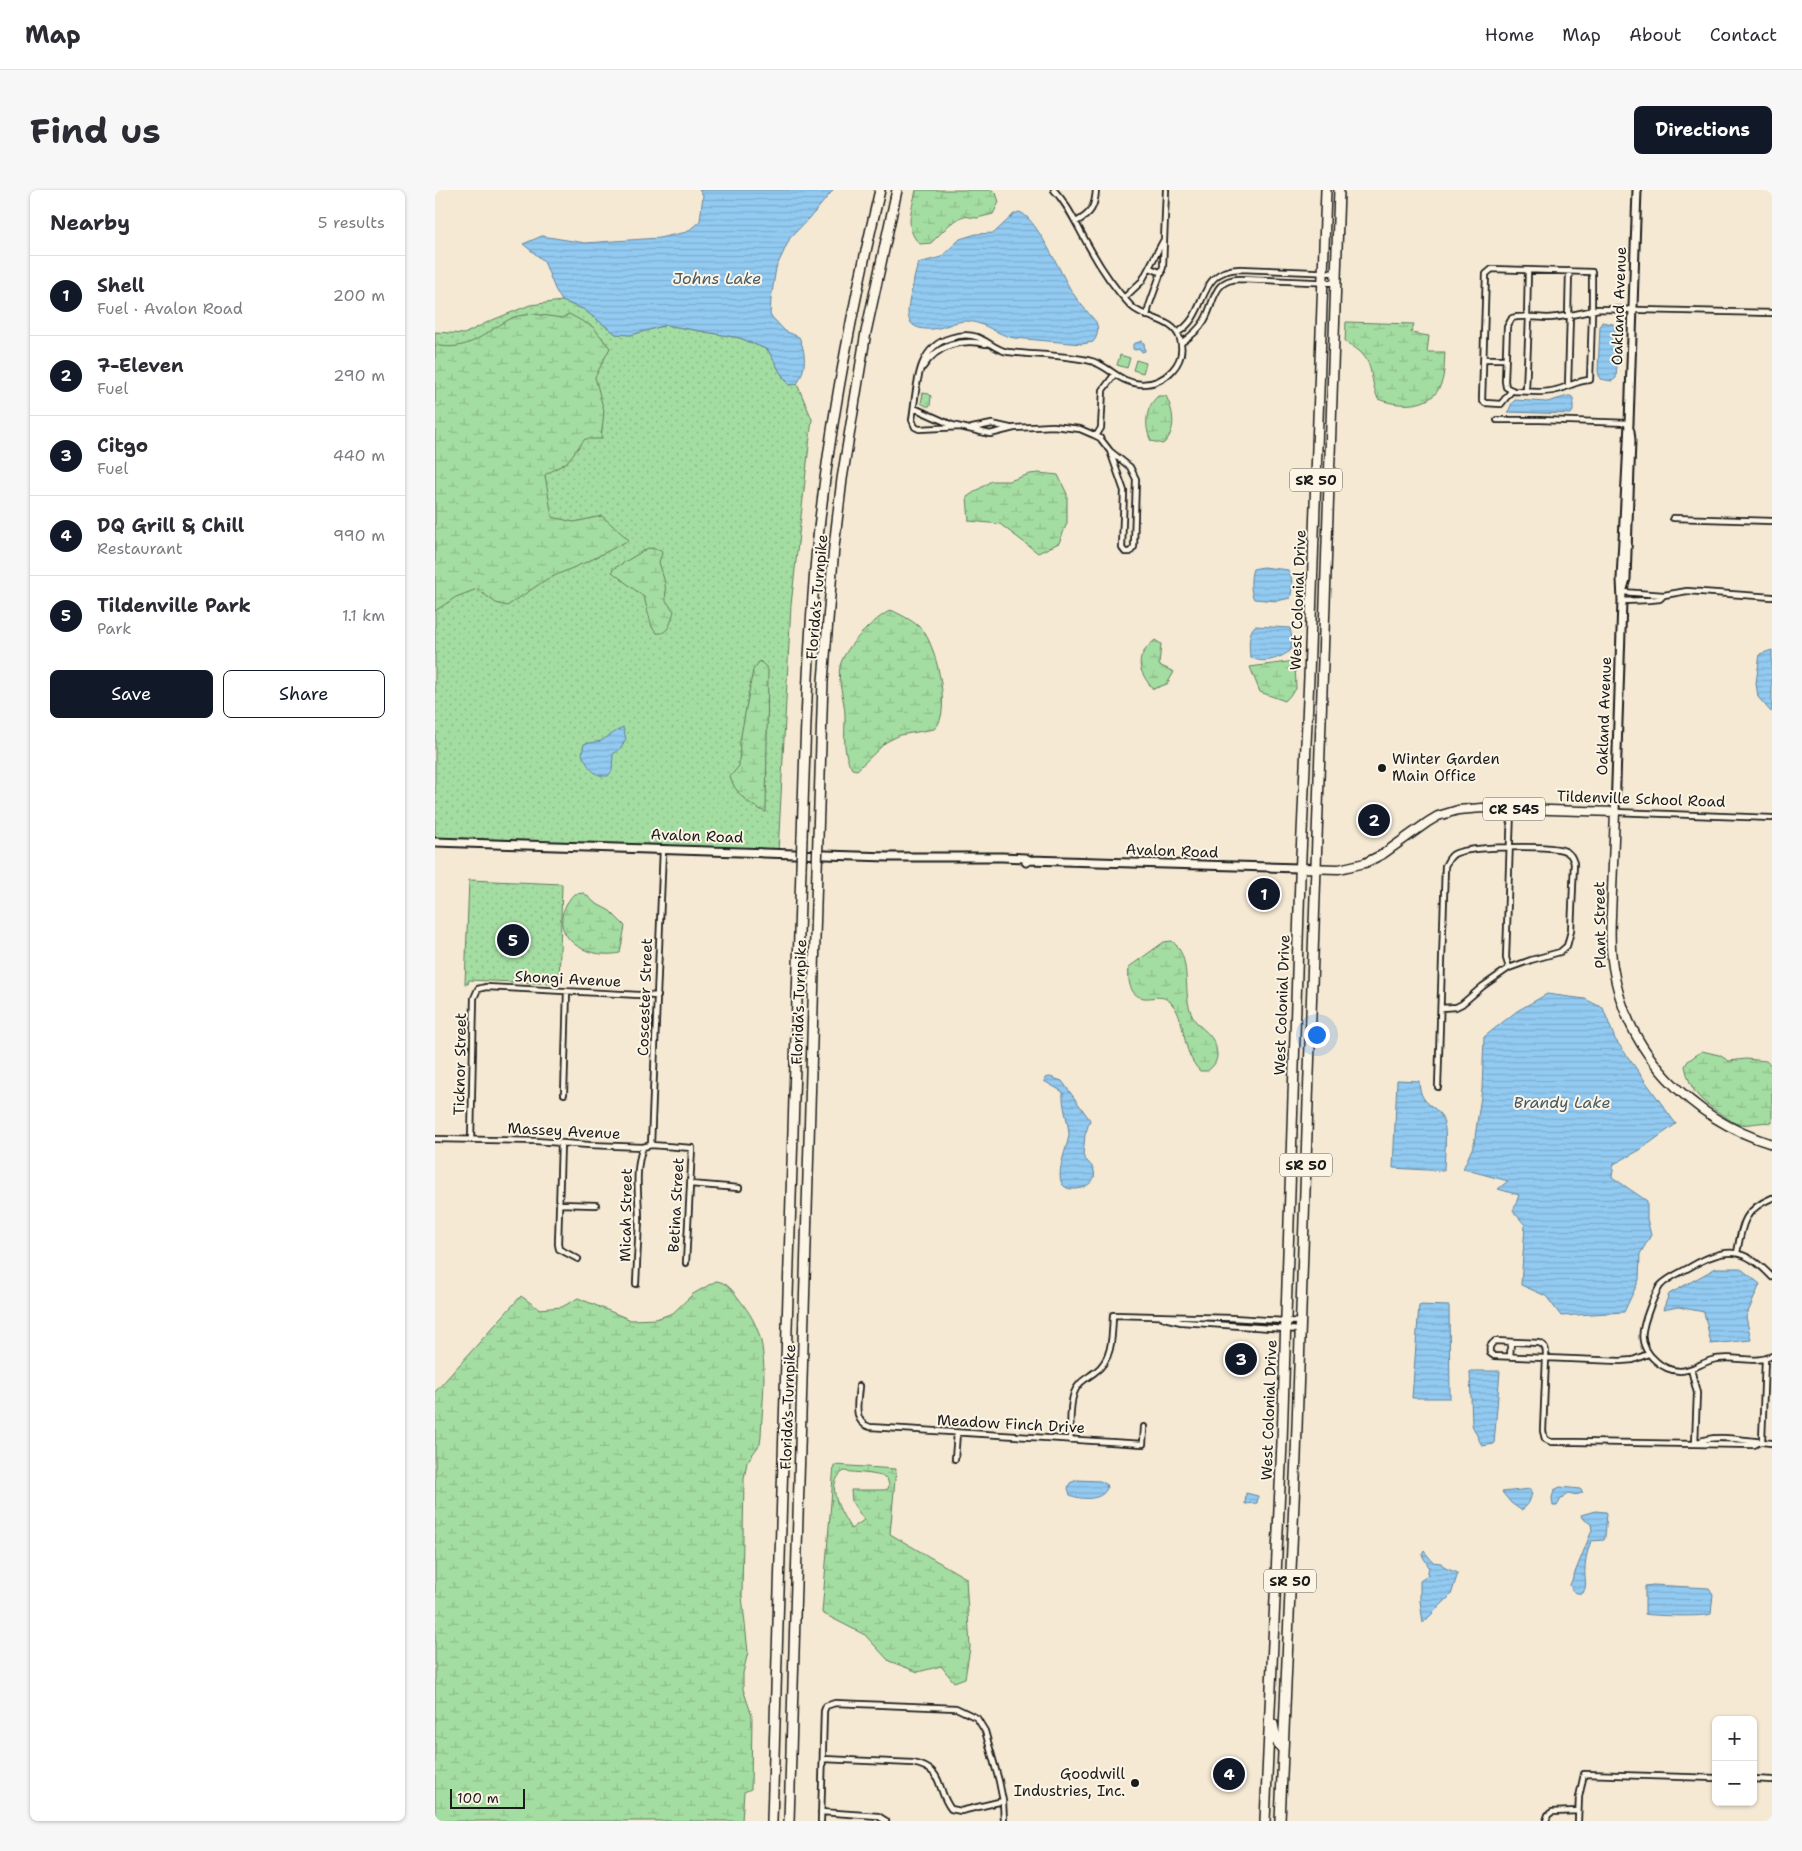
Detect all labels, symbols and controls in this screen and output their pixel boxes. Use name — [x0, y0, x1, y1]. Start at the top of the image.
text: Map — [25, 19, 81, 51]
text: Home — [1485, 23, 1534, 47]
text: Map — [1562, 23, 1601, 47]
text: About — [1629, 23, 1682, 47]
text: Contact — [1710, 23, 1777, 47]
button: Directions — [1634, 106, 1772, 154]
text: Find us — [30, 107, 161, 154]
text: Nearby — [50, 209, 130, 237]
text: 5 results — [318, 212, 385, 233]
street label: Oakland Avenue — [1607, 246, 1631, 366]
water label: Johns Lake — [673, 268, 761, 289]
text: Shell — [97, 273, 145, 298]
text: 1 — [62, 285, 70, 306]
text: 200 m — [333, 285, 385, 306]
text: Fuel · Avalon Road — [97, 298, 243, 319]
text: 7-Eleven — [97, 353, 184, 378]
text: 2 — [60, 365, 72, 386]
text: 290 m — [333, 365, 385, 386]
text: Fuel — [97, 378, 128, 399]
text: Citgo — [97, 433, 148, 458]
text: 3 — [60, 445, 72, 466]
text: 440 m — [333, 445, 385, 466]
text: Fuel — [97, 458, 128, 479]
road number: SR 50 — [1290, 468, 1342, 492]
text: DQ Grill & Chill — [97, 513, 244, 538]
text: 4 — [60, 525, 72, 546]
text: 990 m — [333, 525, 385, 546]
street label: West Colonial Drive — [1286, 529, 1310, 671]
street label: Florida's Turnpike — [802, 534, 832, 660]
text: Restaurant — [97, 538, 183, 559]
text: Tildenville Park — [97, 593, 251, 618]
text: 5 — [61, 605, 71, 626]
text: 1.1 km — [342, 605, 385, 626]
text: Park — [97, 618, 131, 639]
street label: Oakland Avenue — [1592, 656, 1616, 776]
button: Save — [50, 670, 213, 718]
button: Share — [223, 670, 385, 718]
place label: Winter Garden Main Office — [1392, 749, 1500, 786]
marker: Winter Garden Main Office — [1376, 762, 1388, 774]
street label: Tildenville School Road — [1556, 786, 1726, 812]
road number: CR 545 — [1483, 798, 1545, 820]
pin: 2 — [1358, 801, 1390, 839]
street label: Avalon Road — [650, 824, 744, 848]
street label: Avalon Road — [1125, 839, 1219, 863]
pin: 1 — [1248, 875, 1280, 913]
street label: Plant Street — [1589, 881, 1611, 969]
pin: 5 — [497, 921, 529, 959]
street label: West Colonial Drive — [1270, 934, 1294, 1076]
street label: Coscester Street — [633, 938, 657, 1056]
street label: Florida's Turnpike — [787, 939, 811, 1065]
street label: Shongi Avenue — [514, 966, 622, 992]
street label: Ticknor Street — [449, 1012, 471, 1116]
your location — [1304, 1022, 1330, 1048]
water label: Brandy Lake — [1514, 1092, 1610, 1113]
street label: Massey Avenue — [507, 1118, 621, 1144]
road number: SR 50 — [1280, 1154, 1332, 1176]
street label: Betina Street — [664, 1157, 688, 1253]
street label: Micah Street — [615, 1168, 637, 1262]
street label: West Colonial Drive — [1257, 1339, 1281, 1481]
pin: 3 — [1225, 1340, 1257, 1378]
street label: Florida's Turnpike — [776, 1344, 800, 1470]
street label: Meadow Finch Drive — [936, 1410, 1086, 1438]
road number: SR 50 — [1264, 1570, 1316, 1592]
map controls — [1712, 1716, 1757, 1806]
button: + — [1712, 1716, 1757, 1761]
pin: 4 — [1213, 1755, 1245, 1793]
button: − — [1712, 1761, 1757, 1806]
place label: Goodwill Industries, Inc. — [1014, 1764, 1125, 1801]
marker: Goodwill Industries, Inc. — [1129, 1777, 1141, 1789]
scale bar — [450, 1786, 525, 1809]
text: 100 m — [457, 1789, 499, 1807]

